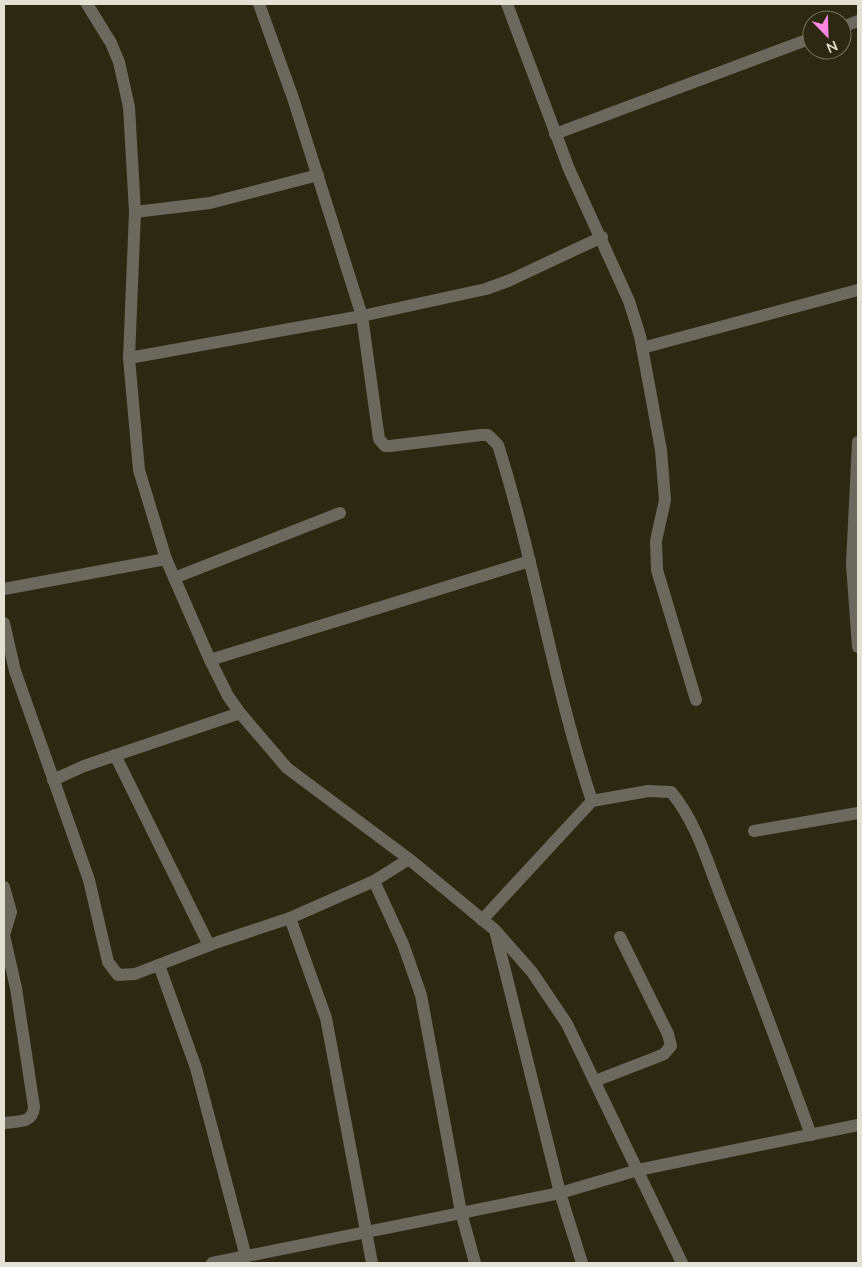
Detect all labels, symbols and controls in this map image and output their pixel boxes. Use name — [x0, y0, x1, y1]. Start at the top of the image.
north arrow — [802, 10, 852, 60]
text: N — [824, 37, 840, 57]

